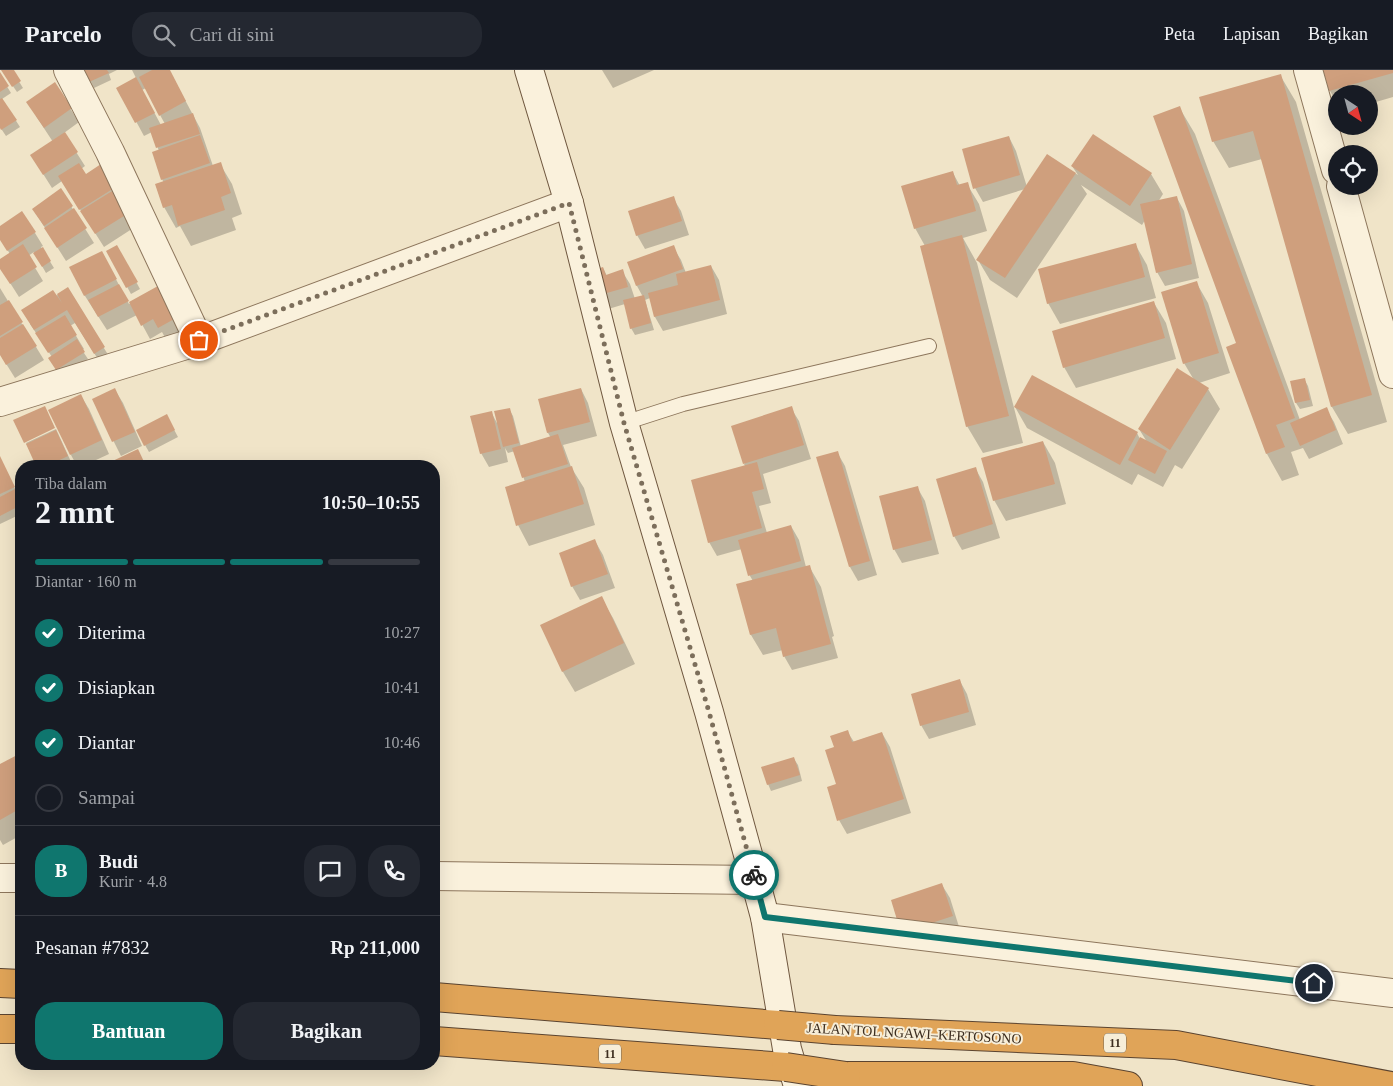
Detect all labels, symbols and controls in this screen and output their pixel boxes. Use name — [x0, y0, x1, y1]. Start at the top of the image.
search box — [132, 12, 482, 57]
text: Parcelo — [25, 21, 102, 47]
icon: search — [150, 21, 178, 49]
text: Cari di sini — [190, 24, 274, 45]
text: Peta — [1164, 24, 1195, 44]
text: Lapisan — [1223, 24, 1280, 44]
text: Bagikan — [1308, 24, 1368, 44]
north arrow — [1328, 85, 1378, 135]
map controls — [1328, 85, 1378, 195]
button: locate — [1328, 145, 1378, 195]
pin — [178, 319, 220, 361]
icon: bag — [185, 326, 213, 354]
text: Tiba dalam — [35, 475, 107, 492]
text: 10:50–10:55 — [322, 492, 420, 513]
text: 2 mnt — [35, 494, 114, 530]
text: Diantar · 160 m — [35, 573, 137, 590]
icon: check — [35, 619, 63, 647]
text: Diterima — [78, 622, 146, 643]
text: 10:27 — [384, 624, 420, 641]
icon: check — [35, 674, 63, 702]
text: Disiapkan — [78, 677, 155, 698]
text: 10:41 — [384, 679, 420, 696]
icon: check — [35, 729, 63, 757]
text: Diantar — [78, 732, 135, 753]
text: 10:46 — [384, 734, 420, 751]
text: Sampai — [78, 787, 135, 808]
button: chat — [304, 845, 356, 897]
button: phone — [368, 845, 420, 897]
courier — [729, 850, 779, 900]
text: Budi — [99, 851, 138, 872]
text: B — [55, 860, 67, 881]
icon: bike — [740, 861, 768, 889]
text: Kurir · 4.8 — [99, 873, 167, 890]
text: Pesanan #7832 — [35, 937, 150, 958]
text: Rp 211,000 — [330, 937, 420, 958]
pin — [1293, 962, 1335, 1004]
icon: home — [1300, 969, 1328, 997]
button: Bantuan — [35, 1002, 223, 1060]
button: Bagikan — [233, 1002, 420, 1060]
street label: JALAN TOL NGAWI–KERTOSONO — [806, 1020, 1022, 1047]
road number: 11 — [1104, 1034, 1126, 1052]
road number: 11 — [599, 1044, 621, 1064]

